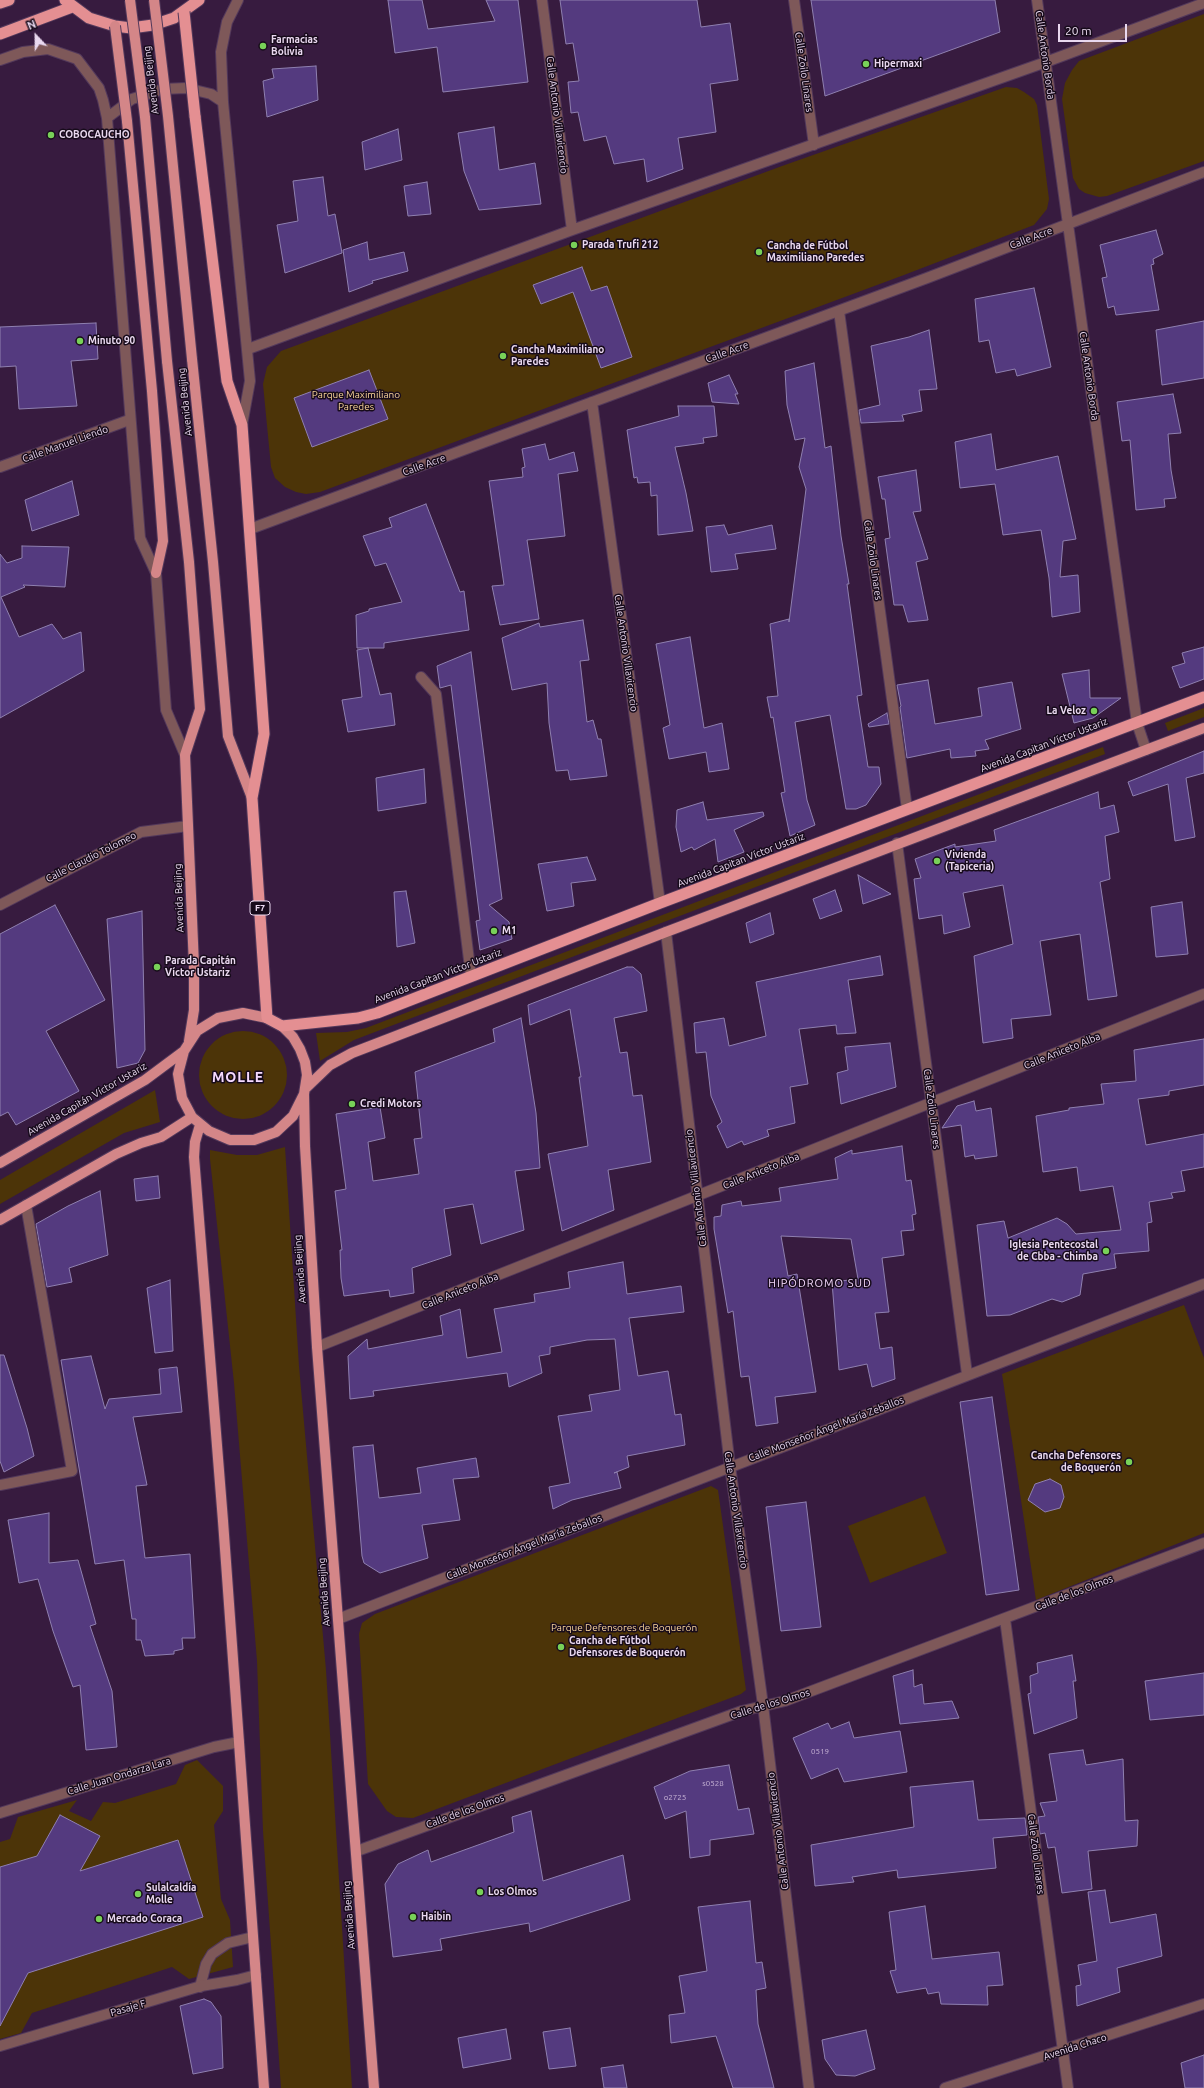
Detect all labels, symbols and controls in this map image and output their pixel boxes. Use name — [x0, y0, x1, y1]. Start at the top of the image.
street label: Calle Antonio Borda — [1033, 10, 1057, 100]
north arrow — [16, 16, 56, 56]
scale bar — [1060, 16, 1129, 42]
text: N — [25, 18, 38, 32]
text: 20 m — [1065, 24, 1092, 37]
street label: Calle Zoilo Linares — [792, 31, 816, 113]
place label: Farmacias Bolivia — [271, 34, 318, 58]
marker: Farmacias Bolivia — [258, 41, 268, 51]
street label: Avenida Beijing — [141, 45, 161, 115]
street label: Calle Antonio Villavicencio — [544, 56, 570, 174]
place label: Hipermaxi — [874, 58, 922, 70]
marker: Hipermaxi — [861, 59, 871, 69]
place label: COBOCAUCHO — [59, 129, 130, 141]
marker: COBOCAUCHO — [46, 130, 56, 140]
street label: Calle Acre — [1008, 224, 1054, 252]
place label: Parada Trufi 212 — [582, 239, 658, 251]
marker: Parada Trufi 212 — [569, 240, 579, 250]
place label: Cancha de Fútbol Maximiliano Paredes — [767, 240, 864, 264]
marker: Cancha de Fútbol Maximiliano Paredes — [754, 247, 764, 257]
street label: Calle Antonio Borda — [1077, 331, 1101, 421]
place label: Minuto 90 — [88, 335, 135, 347]
marker: Minuto 90 — [75, 336, 85, 346]
street label: Calle Acre — [704, 339, 750, 365]
place label: Cancha Maximiliano Paredes — [511, 344, 604, 368]
marker: Cancha Maximiliano Paredes — [498, 351, 508, 361]
street label: Avenida Beijing — [175, 367, 195, 437]
park label: Parque Maximiliano Paredes — [312, 389, 400, 412]
street label: Calle Manuel Liendo — [20, 423, 110, 465]
street label: Calle Acre — [401, 452, 447, 478]
street label: Calle Zoilo Linares — [861, 519, 885, 601]
street label: Calle Antonio Villavicencio — [612, 594, 640, 712]
place label: La Veloz — [1046, 705, 1086, 717]
marker: La Veloz — [1089, 706, 1099, 716]
street label: Avenida Capitan Víctor Ustariz — [979, 715, 1109, 775]
street label: Calle Claudio Tolomeo — [44, 829, 138, 885]
street label: Avenida Capitan Víctor Ustariz — [676, 830, 806, 890]
place label: Vivienda (Tapiceria) — [945, 849, 994, 872]
marker: Vivienda (Tapiceria) — [932, 856, 942, 866]
street label: Avenida Beijing — [172, 863, 186, 933]
road number: F7 — [250, 901, 270, 915]
place label: M1 — [502, 925, 517, 937]
marker: M1 — [489, 926, 499, 936]
street label: Avenida Capitan Víctor Ustariz — [373, 946, 503, 1006]
place label: Parada Capitán Víctor Ustariz — [165, 955, 236, 978]
marker: Parada Capitán Víctor Ustariz — [152, 962, 162, 972]
street label: Calle Aniceto Alba — [1022, 1030, 1102, 1072]
street label: Avenida Capitán Víctor Ustariz — [25, 1060, 149, 1138]
street label: Calle Zoilo Linares — [921, 1068, 943, 1150]
district label: MOLLE — [212, 1069, 264, 1085]
place label: Credi Motors — [360, 1098, 421, 1110]
marker: Credi Motors — [347, 1099, 357, 1109]
street label: Calle Antonio Villavicencio — [683, 1129, 709, 1247]
street label: Calle Aniceto Alba — [721, 1150, 801, 1192]
street label: Avenida Beijing — [292, 1234, 308, 1304]
place label: Iglesia Pentecostal de Cbba - Chimba — [1009, 1239, 1098, 1262]
marker: Iglesia Pentecostal de Cbba - Chimba — [1101, 1246, 1111, 1256]
street label: Calle Aniceto Alba — [420, 1270, 500, 1312]
district label: HIPÓDROMO SUD — [768, 1276, 872, 1290]
street label: Calle Monseñor Ángel María Zeballos — [747, 1394, 905, 1464]
place label: Cancha Defensores de Boquerón — [1031, 1450, 1121, 1474]
street label: Calle Antonio Villavicencio — [722, 1451, 750, 1569]
marker: Cancha Defensores de Boquerón — [1124, 1457, 1134, 1467]
street label: Calle Monseñor Ángel María Zeballos — [445, 1512, 603, 1582]
street label: Avenida Beijing — [316, 1557, 332, 1627]
street label: Calle de los Olmos — [1033, 1573, 1115, 1613]
park label: Parque Defensores de Boquerón — [551, 1622, 697, 1634]
place label: Cancha de Fútbol Defensores de Boquerón — [569, 1635, 686, 1658]
marker: Cancha de Fútbol Defensores de Boquerón — [556, 1642, 566, 1652]
street label: Calle de los Olmos — [729, 1686, 811, 1722]
house number: 0519 — [811, 1746, 829, 1756]
street label: Calle Juan Ondarza Lara — [66, 1755, 172, 1797]
street label: Calle Antonio Villavicencio — [765, 1772, 791, 1890]
house number: s0528 — [702, 1778, 724, 1788]
street label: Calle de los Olmos — [424, 1791, 506, 1831]
house number: o2725 — [664, 1792, 686, 1802]
street label: Calle Zoilo Linares — [1025, 1813, 1047, 1895]
street label: Avenida Beijing — [341, 1880, 357, 1950]
place label: Sulalcaldía Molle — [146, 1882, 197, 1906]
place label: Los Olmos — [488, 1886, 537, 1898]
marker: Los Olmos — [475, 1887, 485, 1897]
marker: Sulalcaldía Molle — [133, 1889, 143, 1899]
place label: Haibin — [421, 1911, 451, 1923]
marker: Haibin — [408, 1912, 418, 1922]
place label: Mercado Coraca — [107, 1913, 182, 1925]
marker: Mercado Coraca — [94, 1914, 104, 1924]
street label: Pasaje F — [109, 1997, 147, 2019]
street label: Avenida Chaco — [1042, 2031, 1108, 2063]

